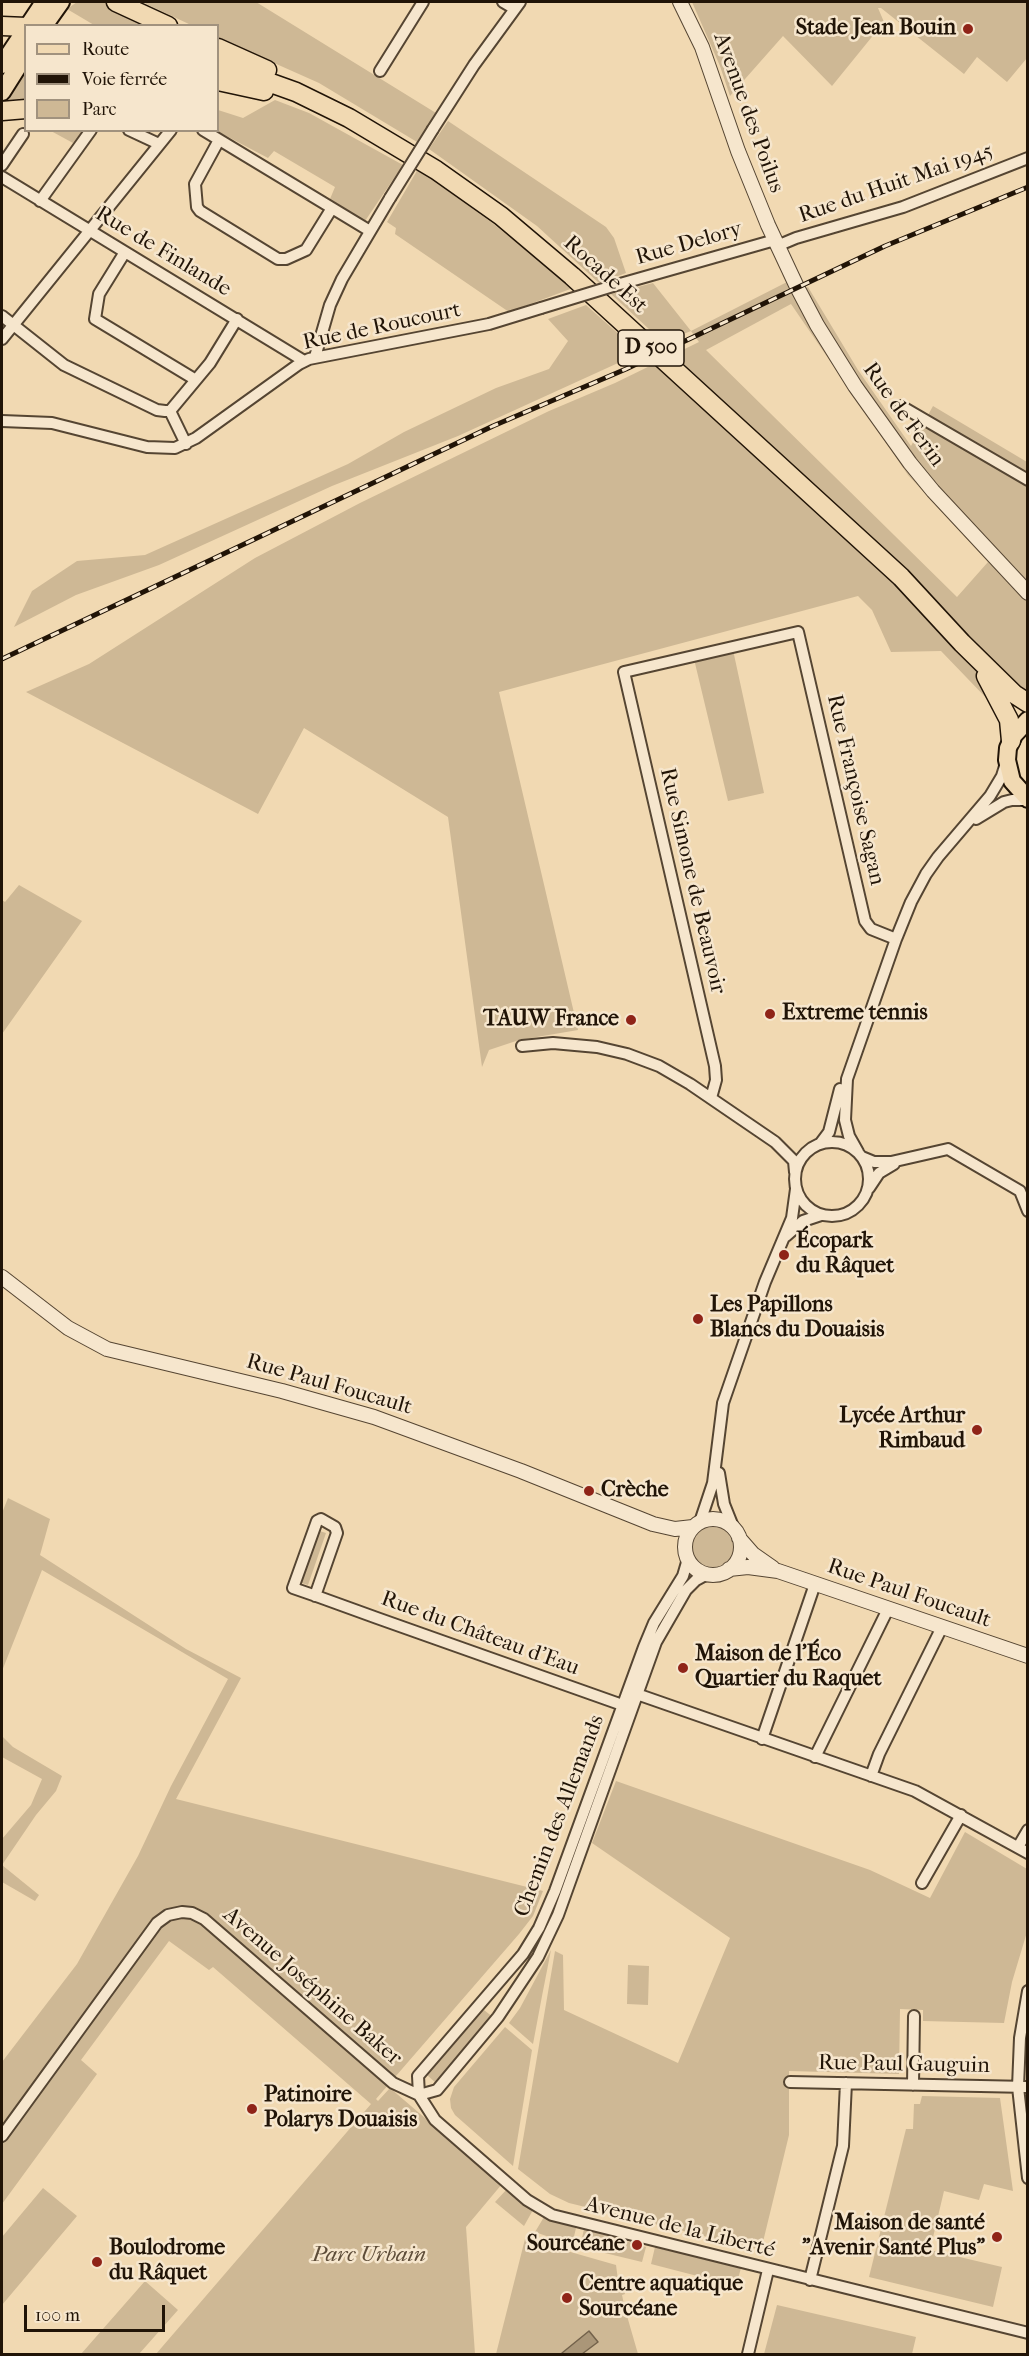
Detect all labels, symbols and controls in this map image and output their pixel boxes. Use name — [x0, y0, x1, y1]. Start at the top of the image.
place label: Stade Jean Bouin — [796, 16, 956, 42]
marker: Stade Jean Bouin — [961, 22, 975, 36]
legend — [24, 24, 219, 132]
street label: Avenue des Poilus — [707, 29, 789, 197]
text: Route — [82, 39, 129, 60]
text: Voie ferrée — [82, 69, 167, 90]
text: Parc — [82, 99, 117, 120]
street label: Rue du Huit Mai 1945 — [795, 138, 997, 230]
street label: Rue de Finlande — [90, 201, 236, 303]
street label: Rue Delory — [633, 216, 745, 272]
street label: Rocade Est — [558, 231, 652, 319]
street label: Rue de Roucourt — [301, 297, 463, 357]
road number: D 500 — [618, 330, 684, 366]
street label: Rue de Ferin — [856, 358, 950, 472]
street label: Rue Françoise Sagan — [820, 692, 890, 888]
street label: Rue Simone de Beauvoir — [653, 765, 731, 997]
place label: Extreme tennis — [782, 1001, 928, 1027]
place label: TAUW France — [483, 1007, 619, 1033]
marker: Extreme tennis — [763, 1007, 777, 1021]
marker: TAUW France — [624, 1013, 638, 1027]
place label: Écopark du Râquet — [796, 1229, 894, 1280]
marker: Écopark du Râquet — [777, 1248, 791, 1262]
place label: Les Papillons Blancs du Douaisis — [710, 1293, 884, 1344]
marker: Les Papillons Blancs du Douaisis — [691, 1312, 705, 1326]
street label: Rue Paul Foucault — [243, 1349, 415, 1421]
place label: Lycée Arthur Rimbaud — [839, 1404, 965, 1456]
marker: Lycée Arthur Rimbaud — [970, 1423, 984, 1437]
place label: Crèche — [601, 1478, 669, 1504]
marker: Crèche — [582, 1484, 596, 1498]
street label: Rue Paul Foucault — [824, 1554, 994, 1634]
street label: Rue du Château d'Eau — [377, 1586, 583, 1682]
place label: Maison de l'Éco Quartier du Raquet — [695, 1642, 881, 1694]
marker: Maison de l'Éco Quartier du Raquet — [676, 1661, 690, 1675]
street label: Chemin des Allemands — [509, 1711, 611, 1921]
street label: Avenue Joséphine Baker — [217, 1902, 407, 2072]
street label: Rue Paul Gauguin — [818, 2050, 990, 2080]
place label: Patinoire Polarys Douaisis — [264, 2083, 417, 2134]
marker: Patinoire Polarys Douaisis — [245, 2102, 259, 2116]
street label: Avenue de la Liberté — [582, 2192, 778, 2264]
place label: Maison de santé "Avenir Santé Plus" — [802, 2211, 985, 2262]
marker: Maison de santé "Avenir Santé Plus" — [990, 2230, 1004, 2244]
place label: Sourcéane — [527, 2232, 625, 2258]
place label: Boulodrome du Râquet — [109, 2236, 225, 2288]
marker: Sourcéane — [630, 2238, 644, 2252]
park label: Parc Urbain — [312, 2243, 426, 2269]
marker: Boulodrome du Râquet — [90, 2255, 104, 2269]
place label: Centre aquatique Sourcéane — [579, 2272, 743, 2324]
marker: Centre aquatique Sourcéane — [560, 2291, 574, 2305]
scale bar — [27, 2293, 168, 2331]
text: 100 m — [35, 2305, 80, 2326]

